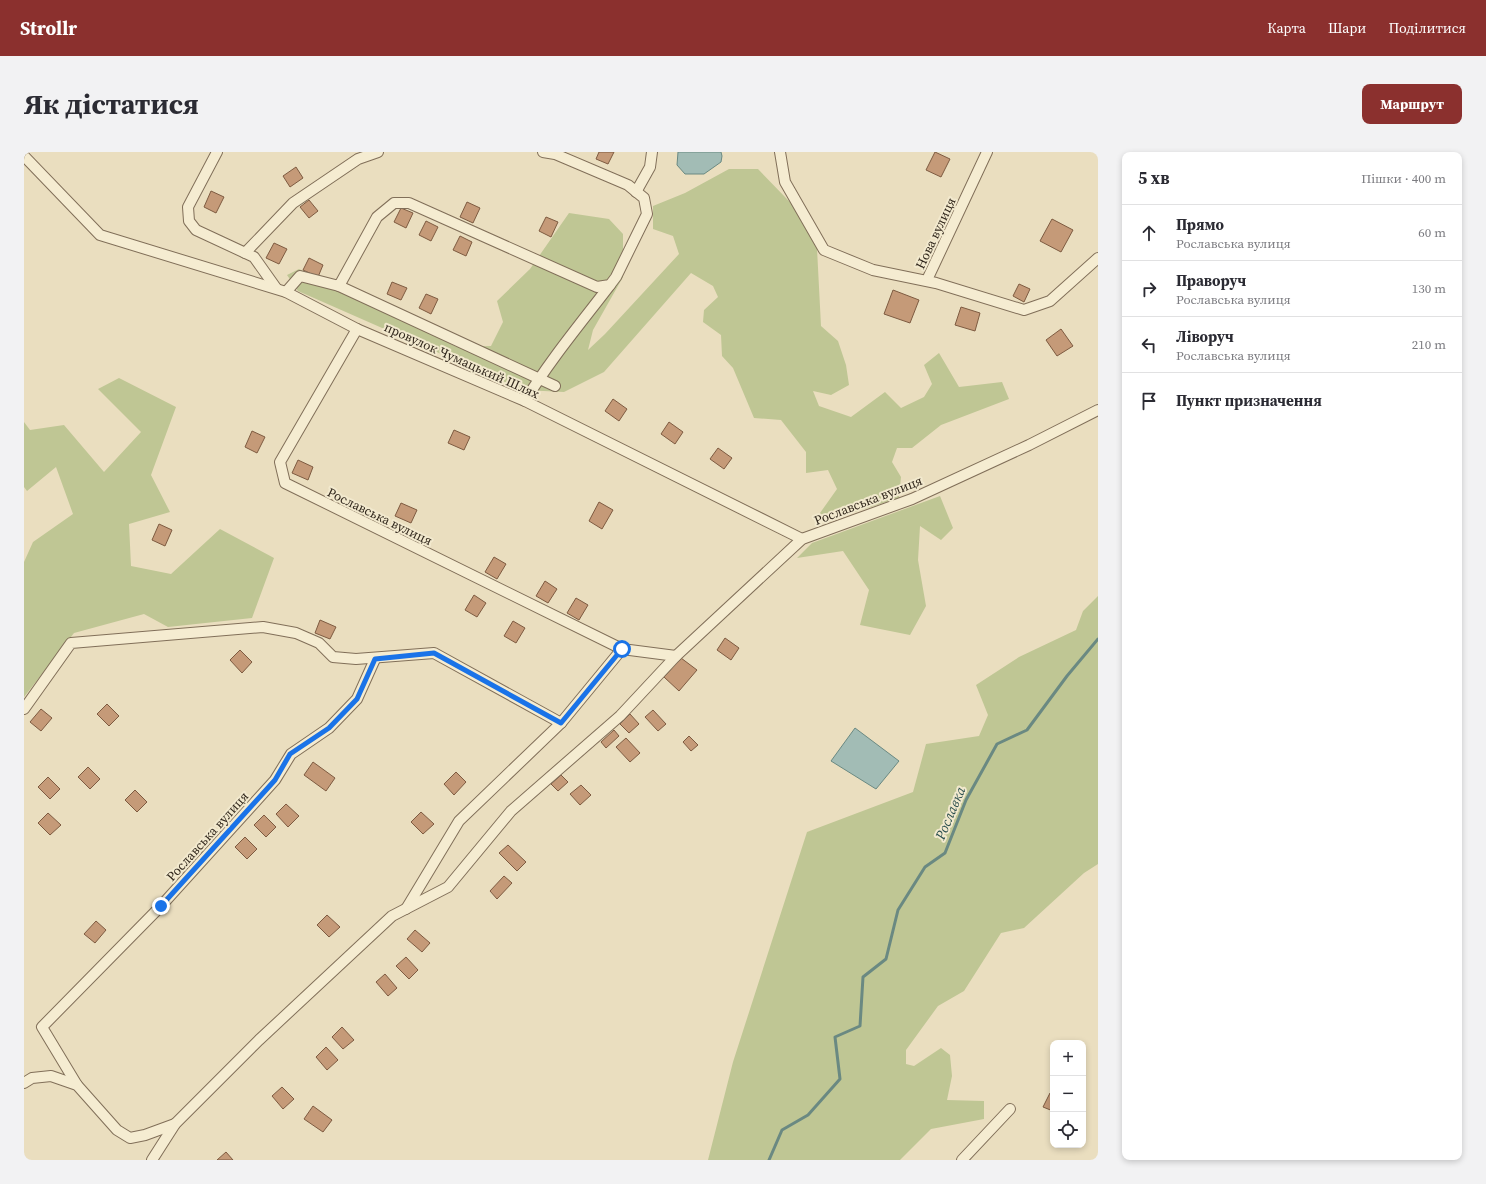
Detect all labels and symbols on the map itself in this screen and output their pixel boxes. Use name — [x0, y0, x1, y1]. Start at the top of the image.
street label: Нова вулиця — [911, 195, 959, 272]
street label: провулок Чумацький Шлях — [382, 318, 542, 402]
street label: Рославська вулиця — [812, 472, 925, 529]
street label: Рославська вулиця — [325, 484, 435, 549]
route start — [613, 640, 631, 658]
water label: Рославка — [929, 783, 970, 844]
street label: Рославська вулиця — [163, 788, 252, 885]
route end — [152, 897, 170, 915]

